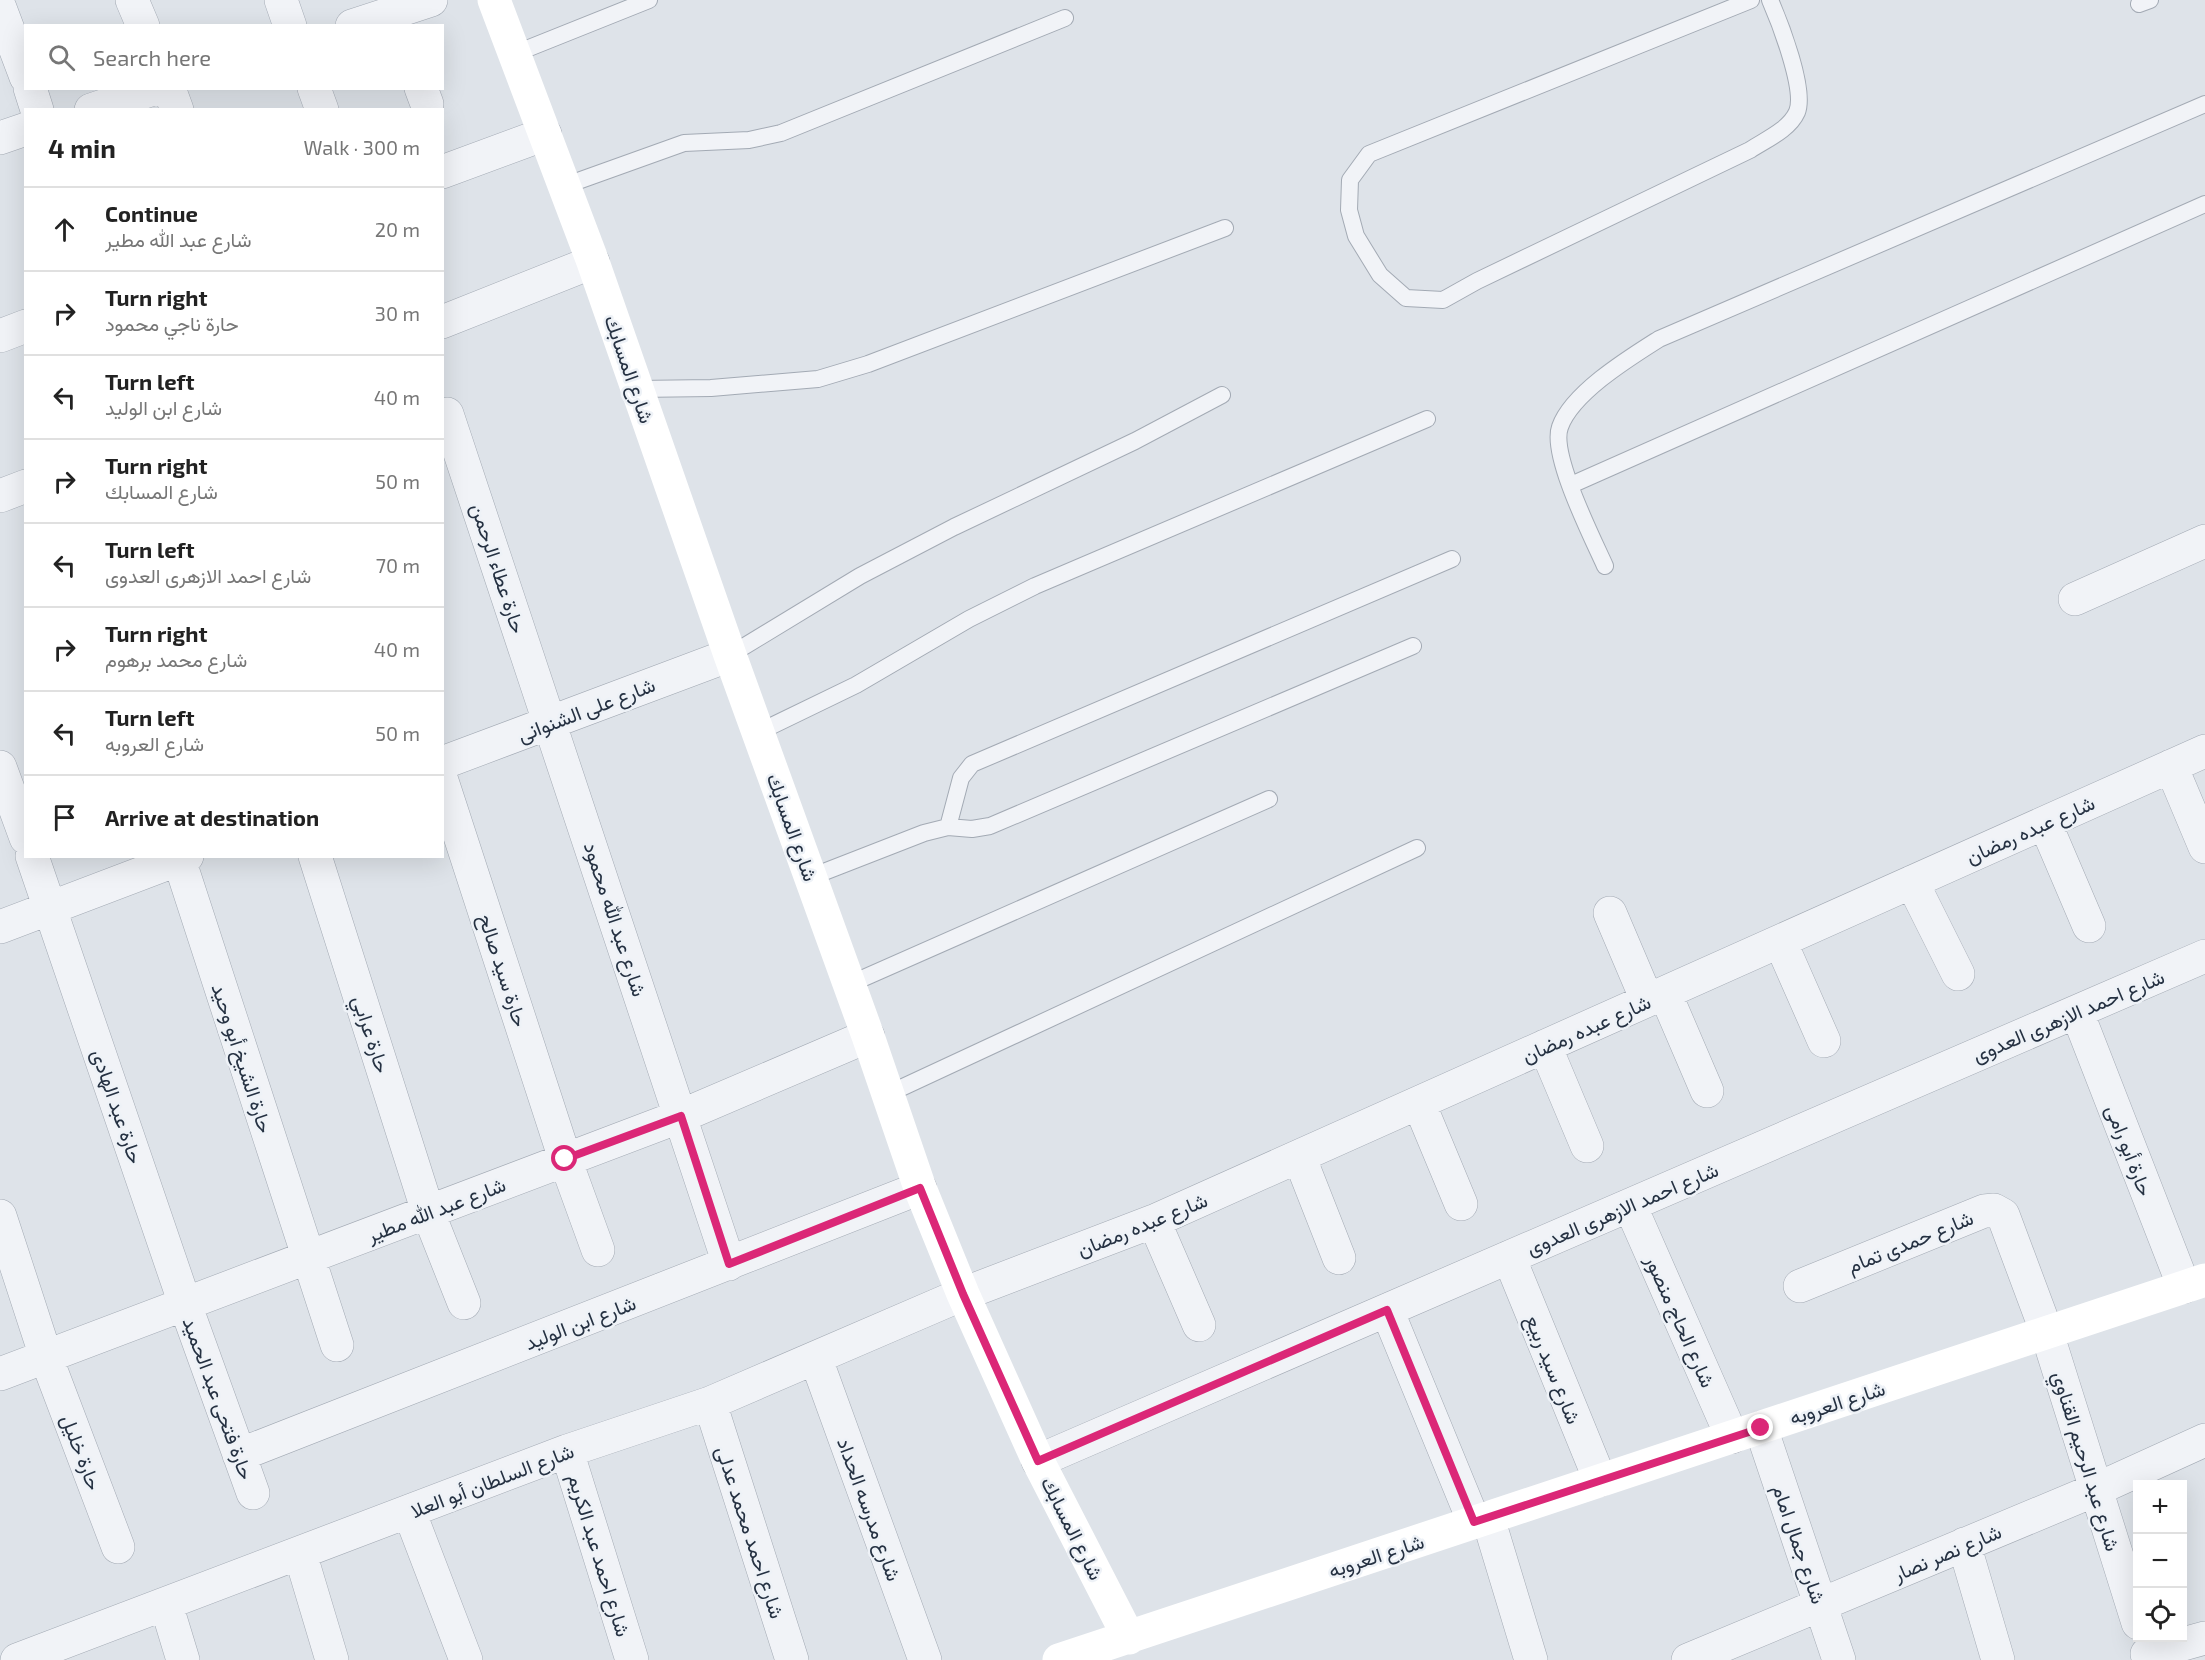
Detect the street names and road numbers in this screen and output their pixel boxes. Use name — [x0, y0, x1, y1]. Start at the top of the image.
street label: شارع المسابك — [597, 312, 660, 427]
street label: حارة عطاء الرحمن — [465, 500, 531, 637]
street label: شارع على الشنوانى — [514, 672, 659, 749]
street label: شارع المسابك — [760, 770, 824, 885]
street label: شارع عبده رمضان — [1962, 790, 2099, 871]
street label: شارع عبد الله محمود — [577, 839, 652, 1000]
street label: حارة سيد صالح — [472, 911, 534, 1030]
street label: شارع احمد الازهرى العدوى — [1968, 964, 2169, 1069]
street label: حارة الشيخ أبو وحيد — [205, 980, 278, 1137]
street label: شارع عبده رمضان — [1518, 989, 1655, 1070]
street label: حارة عرابي — [343, 992, 396, 1078]
street label: حارة عبد الهادى — [85, 1046, 149, 1167]
street label: حارة أبو رامى — [2100, 1101, 2158, 1200]
street label: شارع احمد الازهرى العدوى — [1522, 1157, 1723, 1262]
street label: شارع عبد الله مطير — [362, 1172, 510, 1250]
street label: شارع عبده رمضان — [1073, 1187, 1212, 1264]
street label: شارع حمدى تمام — [1844, 1205, 1978, 1280]
street label: شارع الحاج منصور — [1638, 1250, 1721, 1392]
street label: شارع ابن الوليد — [521, 1290, 640, 1357]
street label: شارع سيد ربيع — [1518, 1311, 1587, 1428]
street label: حارة فتحى عبد الحميد — [177, 1314, 260, 1483]
street label: شارع عبد الرحيم القناوي — [2042, 1368, 2126, 1556]
street label: شارع العروبه — [1786, 1375, 1889, 1432]
street label: حارة خليل — [55, 1411, 107, 1494]
street label: شارع مدرسه الحداد — [830, 1434, 907, 1585]
street label: شارع السلطان أبو العلا — [407, 1438, 578, 1525]
street label: شارع احمد محمد عدلى — [709, 1443, 790, 1622]
street label: شارع احمد عبد الكريم — [561, 1471, 636, 1640]
street label: شارع المسابك — [1034, 1472, 1109, 1585]
street label: شارع جمال امام — [1766, 1481, 1832, 1608]
street label: شارع نصر نصار — [1889, 1519, 2006, 1589]
street label: شارع العروبه — [1325, 1528, 1428, 1585]

